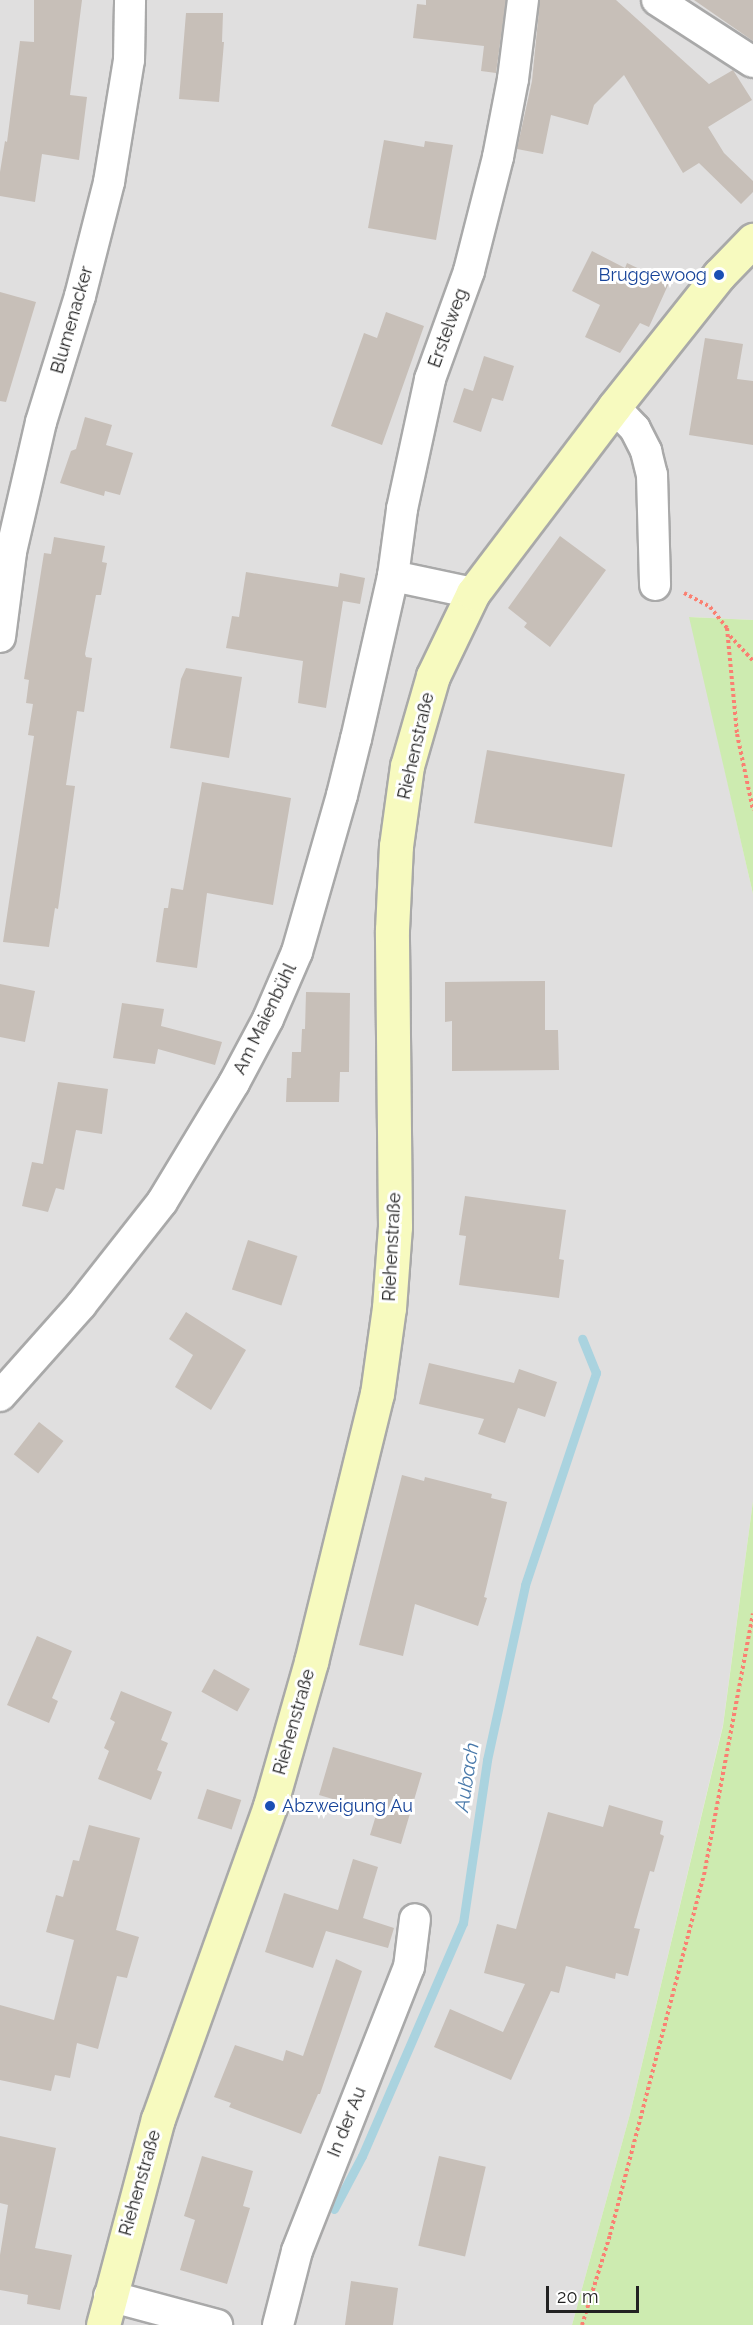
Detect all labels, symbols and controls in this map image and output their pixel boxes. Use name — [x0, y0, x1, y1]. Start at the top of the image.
street label: Blumenacker — [46, 264, 98, 376]
place label: Bruggewoog — [599, 264, 707, 286]
marker: Bruggewoog — [712, 268, 726, 282]
street label: Erstelweg — [424, 285, 472, 371]
street label: Riehenstraße — [393, 690, 439, 802]
street label: Am Maienbühl — [229, 960, 301, 1078]
street label: Riehenstraße — [378, 1192, 406, 1302]
street label: Riehenstraße — [269, 1667, 319, 1777]
water label: Aubach — [450, 1741, 484, 1813]
place label: Abzweigung Au — [282, 1795, 413, 1817]
marker: Abzweigung Au — [263, 1799, 277, 1813]
street label: In der Au — [323, 2083, 371, 2161]
street label: Riehenstraße — [115, 2128, 165, 2238]
scale bar — [549, 2274, 642, 2312]
text: 20 m — [557, 2286, 599, 2307]

